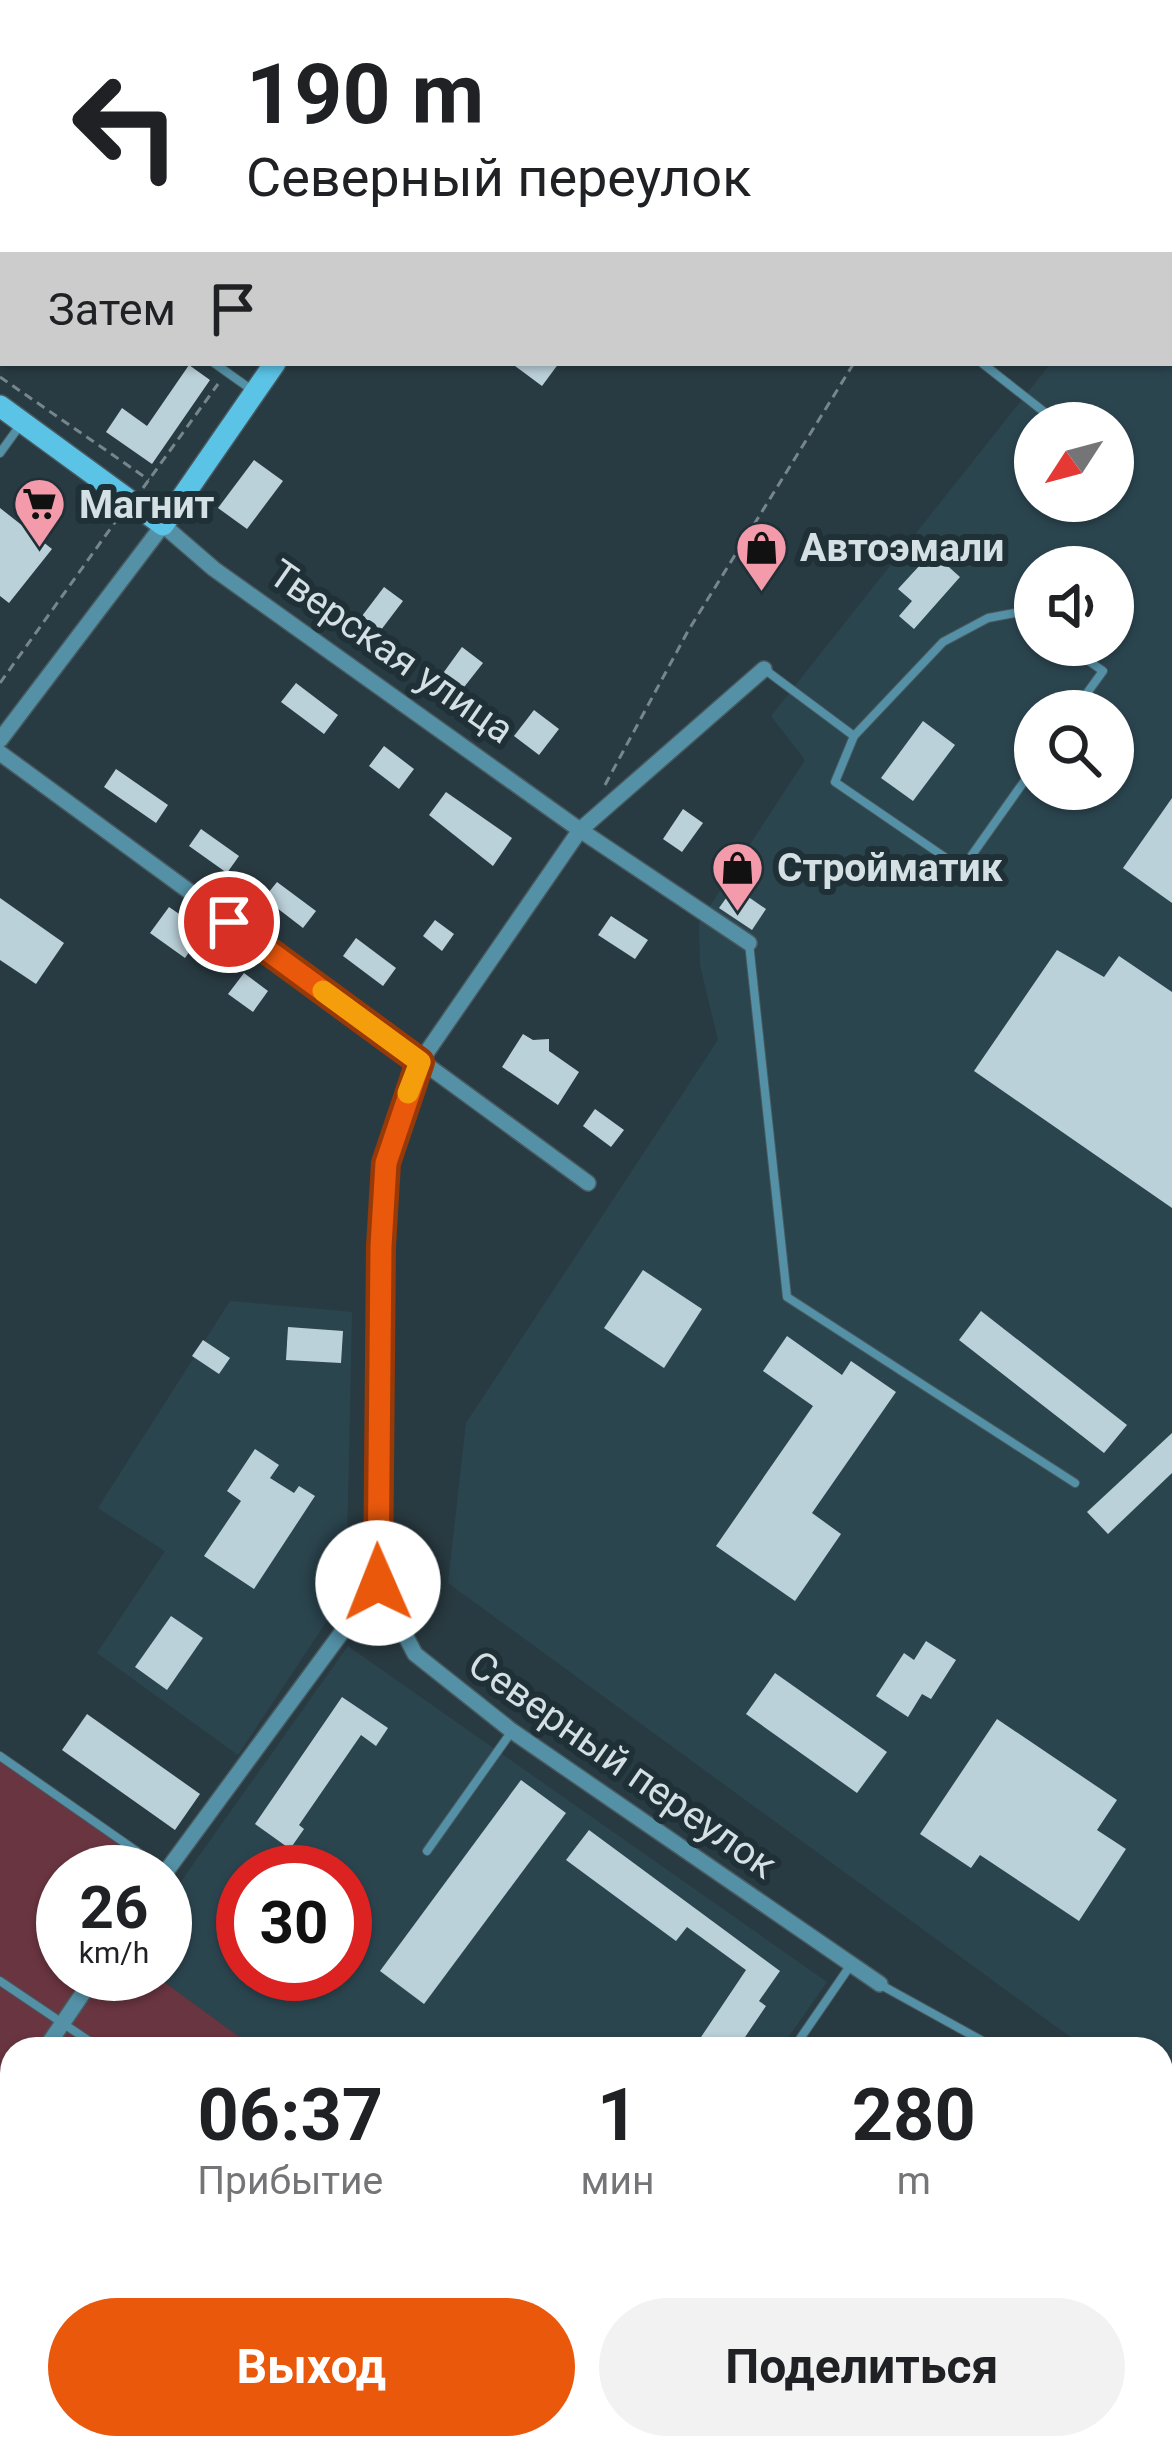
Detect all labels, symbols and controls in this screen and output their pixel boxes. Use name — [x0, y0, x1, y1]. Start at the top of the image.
text: 190 m — [246, 45, 484, 144]
icon: left — [48, 48, 204, 204]
text: Северный переулок — [246, 146, 751, 209]
icon: arrive — [200, 276, 266, 342]
text: Затем — [48, 283, 176, 336]
north arrow — [1014, 402, 1134, 522]
map controls — [1014, 402, 1134, 810]
supermarket icon: Магнит — [12, 476, 68, 550]
place label: Магнит — [79, 482, 215, 528]
shop icon: Автоэмали — [733, 519, 789, 593]
place label: Автоэмали — [800, 525, 1004, 571]
button: sound — [1014, 546, 1134, 666]
street label: Тверская улица — [261, 551, 522, 753]
button: search — [1014, 690, 1134, 810]
shop icon: Стройматик — [710, 839, 766, 913]
place label: Стройматик — [777, 845, 1004, 891]
pin — [178, 871, 280, 973]
icon: arrive — [196, 889, 262, 955]
position arrow — [315, 1520, 441, 1646]
street label: Северный переулок — [460, 1641, 785, 1888]
speed limit sign: 30 — [216, 1845, 372, 2001]
text: 26 — [80, 1872, 148, 1943]
text: km/h — [79, 1935, 149, 1970]
text: 06:37 — [198, 2073, 383, 2158]
text: 1 — [597, 2073, 638, 2158]
text: 280 — [852, 2073, 976, 2158]
text: Прибытие — [197, 2158, 383, 2204]
text: мин — [581, 2158, 655, 2204]
text: m — [897, 2158, 931, 2204]
button: Выход — [48, 2298, 575, 2436]
button: Поделиться — [599, 2298, 1125, 2436]

